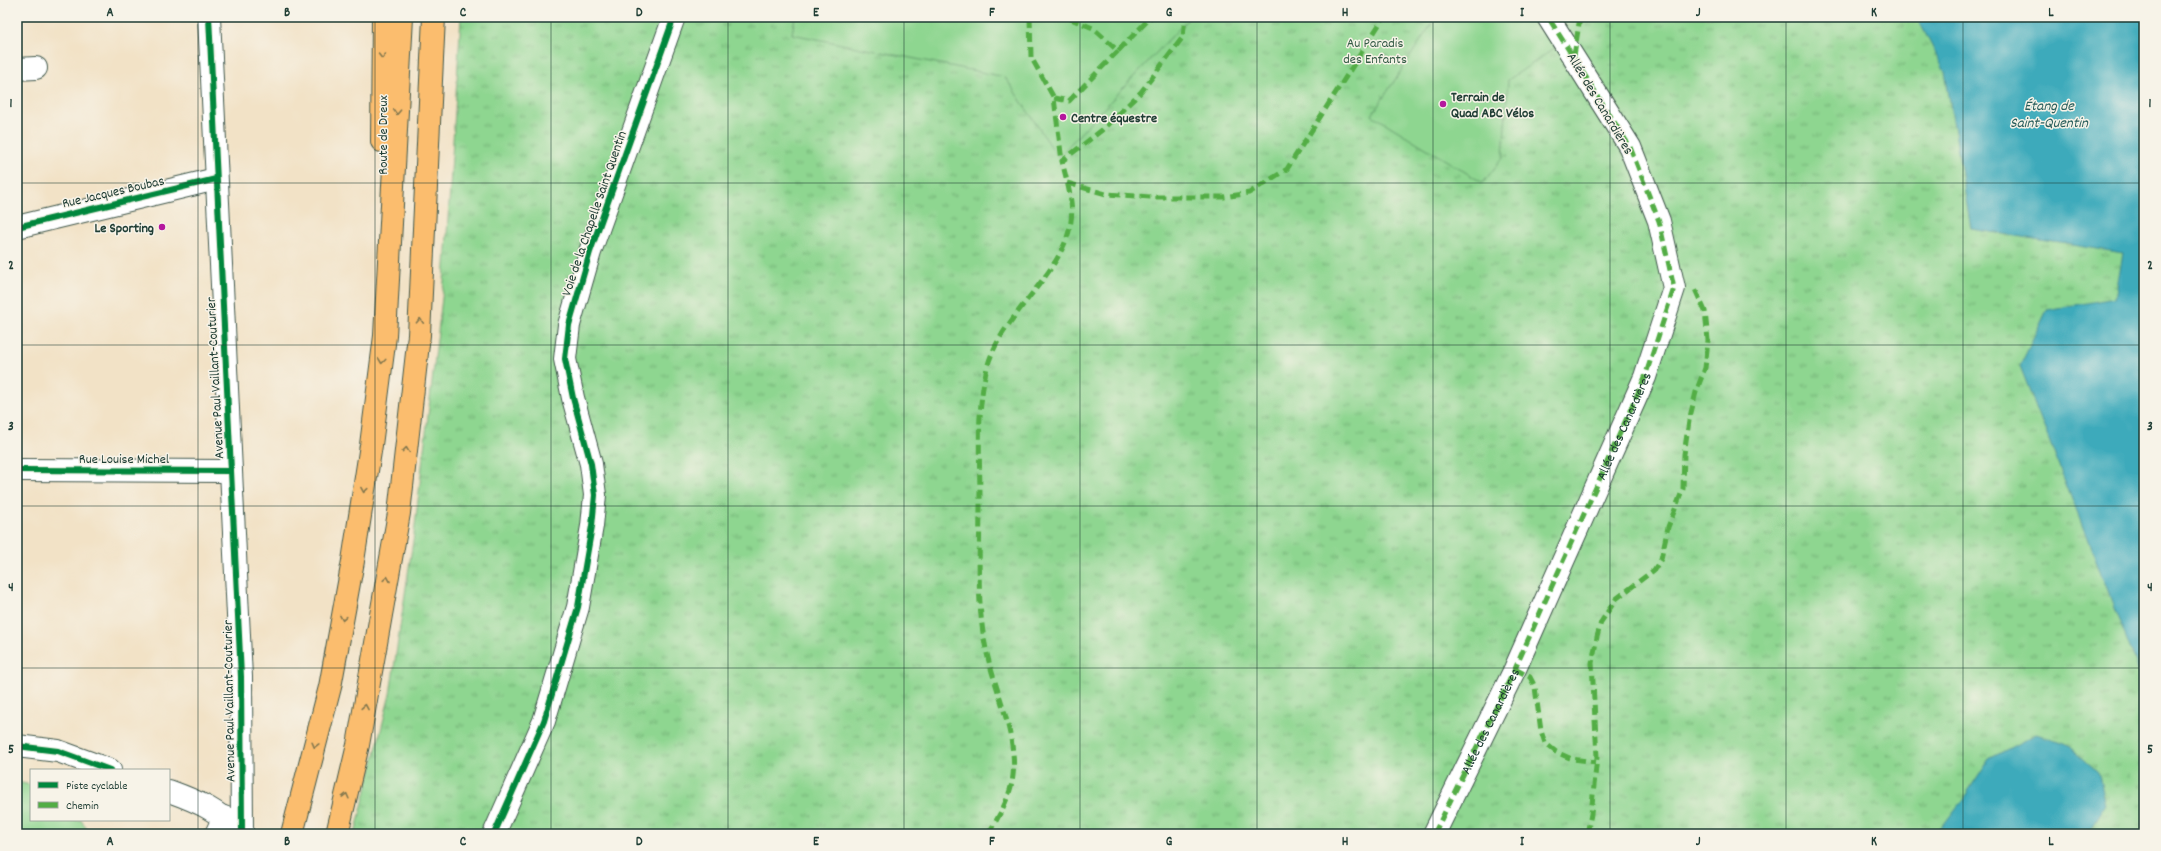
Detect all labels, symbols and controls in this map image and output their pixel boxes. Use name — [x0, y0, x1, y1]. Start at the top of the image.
text: A — [106, 4, 114, 23]
text: B — [284, 4, 290, 23]
text: C — [460, 4, 467, 23]
text: D — [636, 4, 643, 23]
text: E — [813, 4, 820, 23]
text: F — [989, 4, 995, 23]
text: G — [1166, 4, 1173, 23]
text: H — [1342, 4, 1349, 23]
text: I — [1520, 4, 1525, 23]
text: J — [1696, 4, 1701, 23]
text: K — [1871, 4, 1877, 23]
text: L — [2048, 4, 2054, 23]
park label: Au Paradis des Enfants — [1343, 34, 1407, 70]
street label: Allée des Canardières — [1561, 49, 1638, 159]
one-way arrow — [378, 53, 386, 59]
place label: Terrain de Quad ABC Vélos — [1451, 88, 1534, 124]
text: 1 — [10, 95, 13, 114]
street label: Route de Dreux — [374, 95, 394, 175]
text: 1 — [2149, 95, 2152, 114]
water label: Étang de Saint-Quentin — [2010, 96, 2089, 135]
marker: Terrain de Quad ABC Vélos — [1438, 99, 1448, 109]
one-way arrow — [393, 109, 402, 115]
place label: Centre équestre — [1071, 109, 1157, 129]
marker: Centre équestre — [1058, 112, 1068, 122]
street label: Voie de la Chapelle Saint Quentin — [557, 128, 633, 299]
street label: Rue Jacques Boubas — [60, 171, 167, 214]
place label: Le Sporting — [95, 219, 154, 239]
marker: Le Sporting — [157, 222, 167, 232]
text: 2 — [8, 257, 14, 276]
text: 2 — [2147, 257, 2153, 276]
street label: Avenue Paul Vaillant-Couturier — [202, 296, 230, 459]
one-way arrow — [416, 318, 424, 324]
one-way arrow — [378, 358, 387, 364]
street label: Allée des Canardières — [1592, 370, 1658, 484]
text: 3 — [8, 418, 14, 437]
text: 3 — [2147, 418, 2153, 437]
one-way arrow — [401, 447, 410, 453]
street label: Rue Louise Michel — [79, 450, 170, 470]
one-way arrow — [360, 486, 369, 493]
one-way arrow — [383, 576, 391, 582]
text: 4 — [8, 579, 14, 598]
text: 4 — [2147, 579, 2153, 598]
one-way arrow — [339, 615, 347, 621]
street label: Avenue Paul Vaillant-Couturier — [219, 619, 241, 782]
street label: Allée des Canardières — [1457, 665, 1526, 778]
one-way arrow — [360, 704, 368, 710]
text: 5 — [8, 741, 14, 760]
one-way arrow — [311, 741, 320, 748]
text: 5 — [2147, 741, 2153, 760]
legend — [30, 769, 170, 821]
text: Piste cyclable — [66, 778, 127, 795]
one-way arrow — [341, 793, 349, 799]
text: Chemin — [66, 798, 99, 815]
text: A — [106, 833, 114, 851]
text: B — [284, 833, 290, 851]
text: C — [460, 833, 467, 851]
text: D — [636, 833, 643, 851]
text: E — [813, 833, 820, 851]
text: F — [989, 833, 995, 851]
text: G — [1166, 833, 1173, 851]
text: H — [1342, 833, 1349, 851]
text: I — [1520, 833, 1525, 851]
text: J — [1696, 833, 1701, 851]
text: K — [1871, 833, 1877, 851]
text: L — [2048, 833, 2054, 851]

